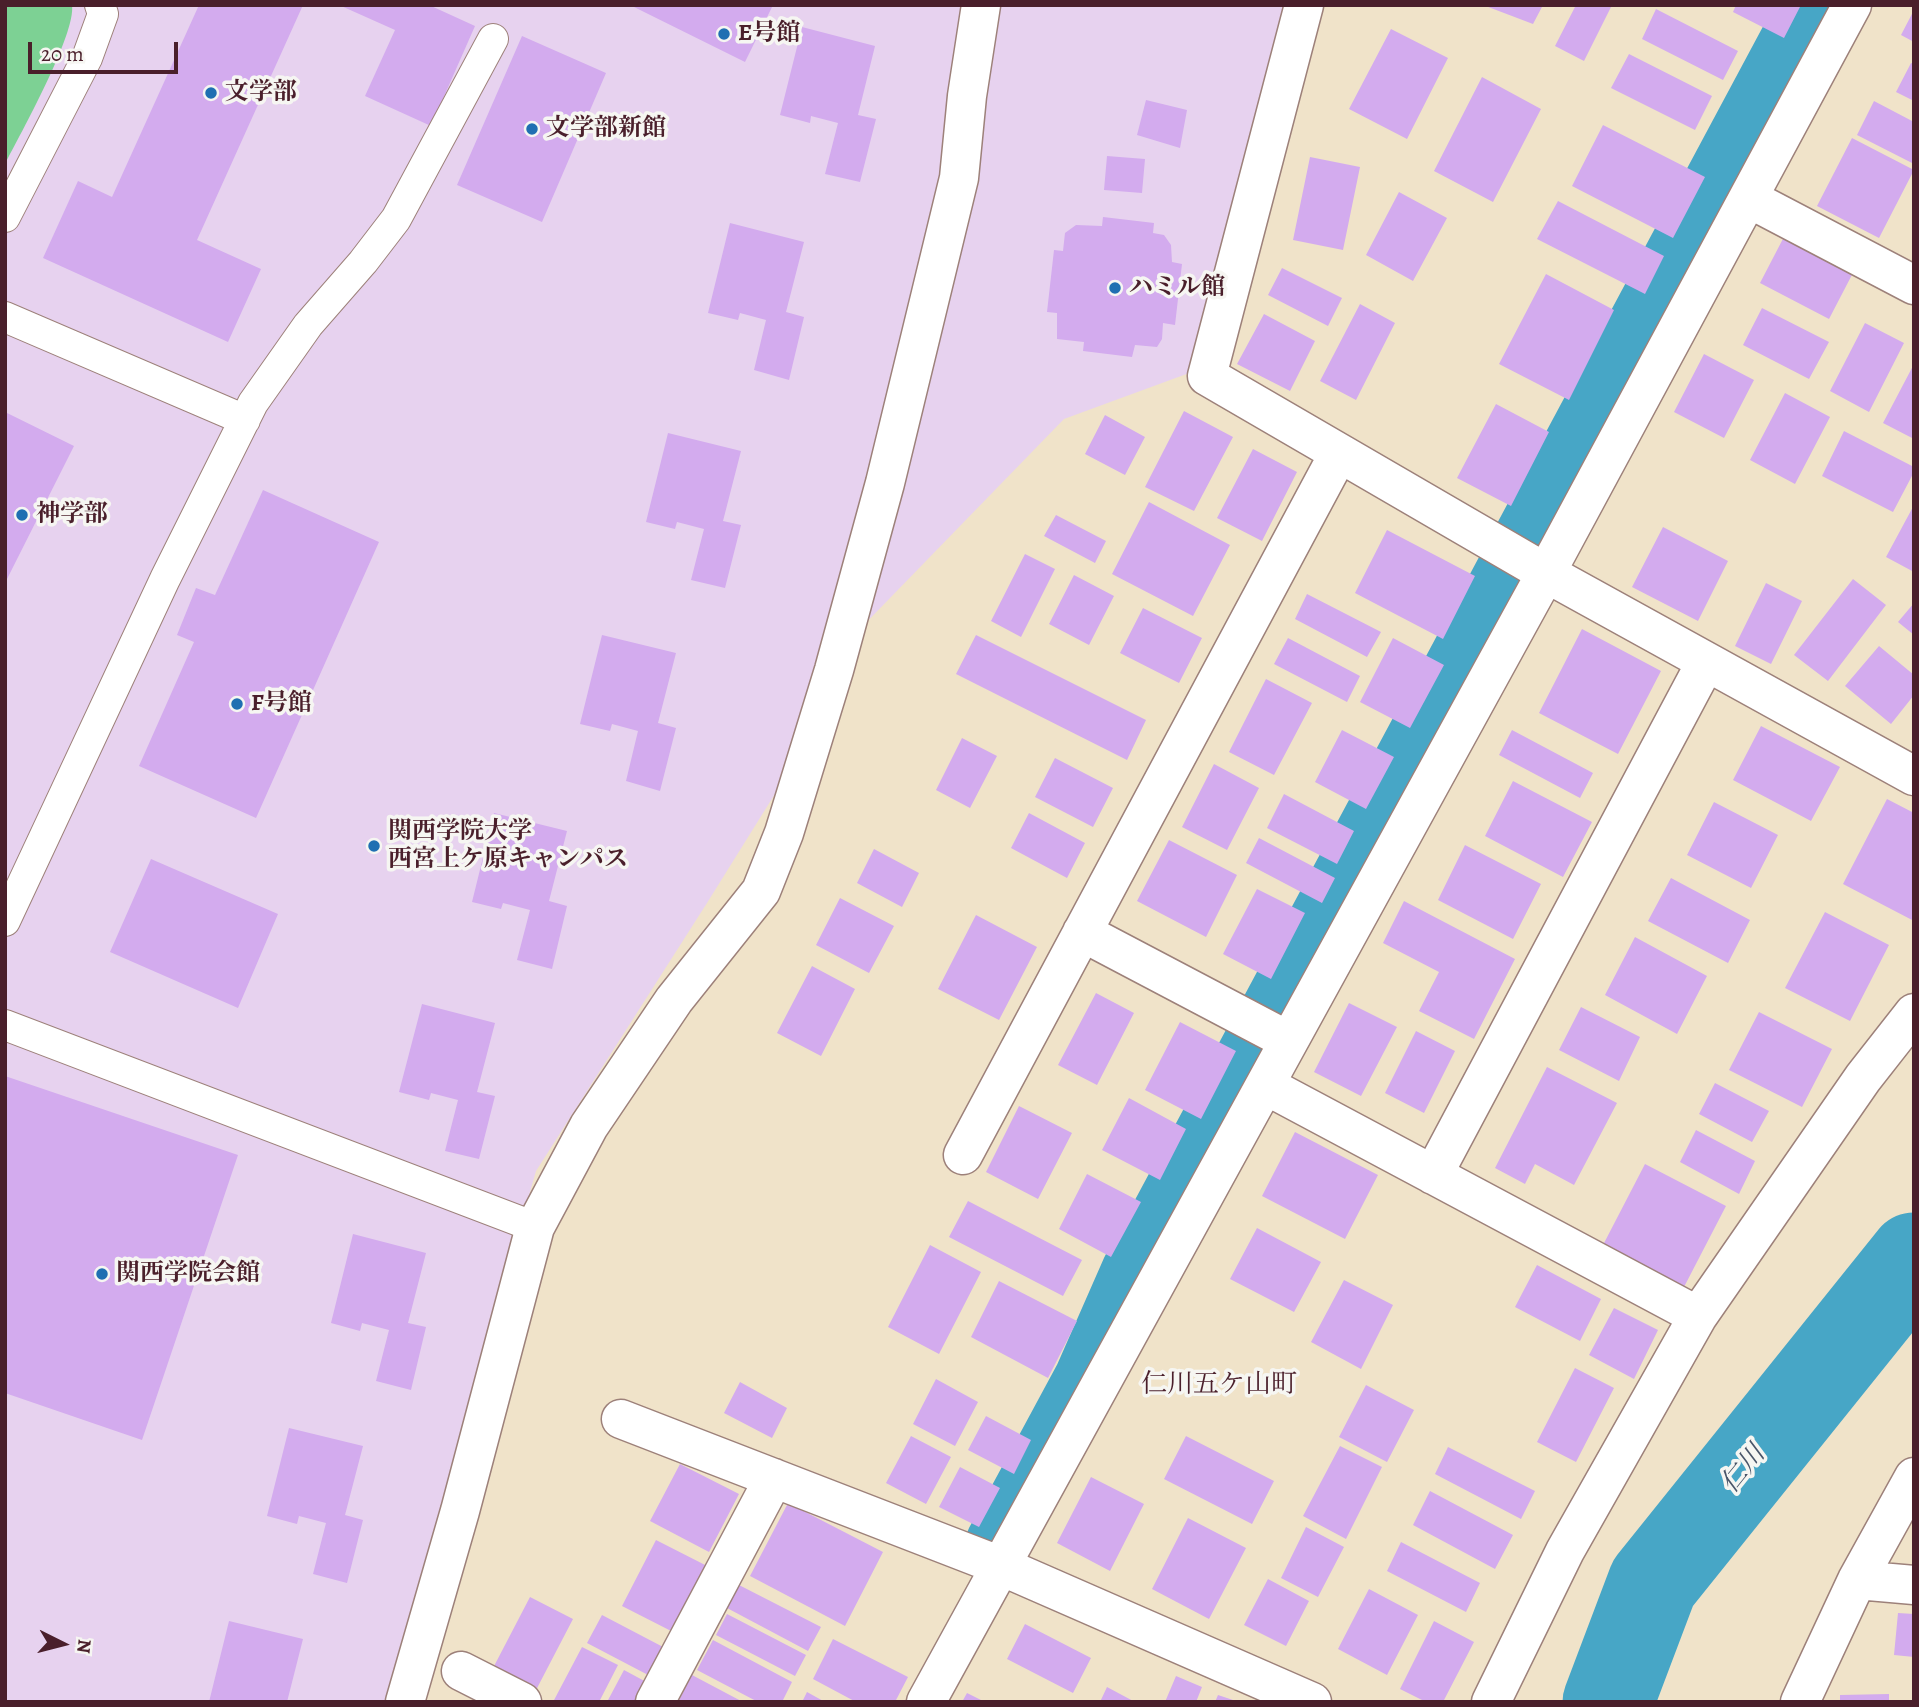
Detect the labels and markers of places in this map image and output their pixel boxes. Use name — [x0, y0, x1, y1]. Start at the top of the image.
place label: E号館 — [738, 20, 800, 48]
marker: E号館 — [716, 26, 732, 42]
place label: 文学部 — [225, 79, 297, 107]
marker: 文学部 — [203, 85, 219, 101]
place label: 文学部新館 — [546, 115, 666, 143]
marker: 文学部新館 — [524, 121, 540, 137]
place label: ハミル館 — [1129, 274, 1225, 302]
marker: ハミル館 — [1107, 280, 1123, 296]
place label: 神学部 — [36, 501, 108, 529]
marker: 神学部 — [14, 507, 30, 523]
place label: F号館 — [251, 690, 312, 718]
marker: F号館 — [229, 696, 245, 712]
place label: 関西学院大学 西宮上ケ原キャンパス — [388, 818, 628, 874]
marker: 関西学院大学 西宮上ケ原キャンパス — [366, 838, 382, 854]
place label: 関西学院会館 — [116, 1260, 260, 1288]
marker: 関西学院会館 — [94, 1266, 110, 1282]

